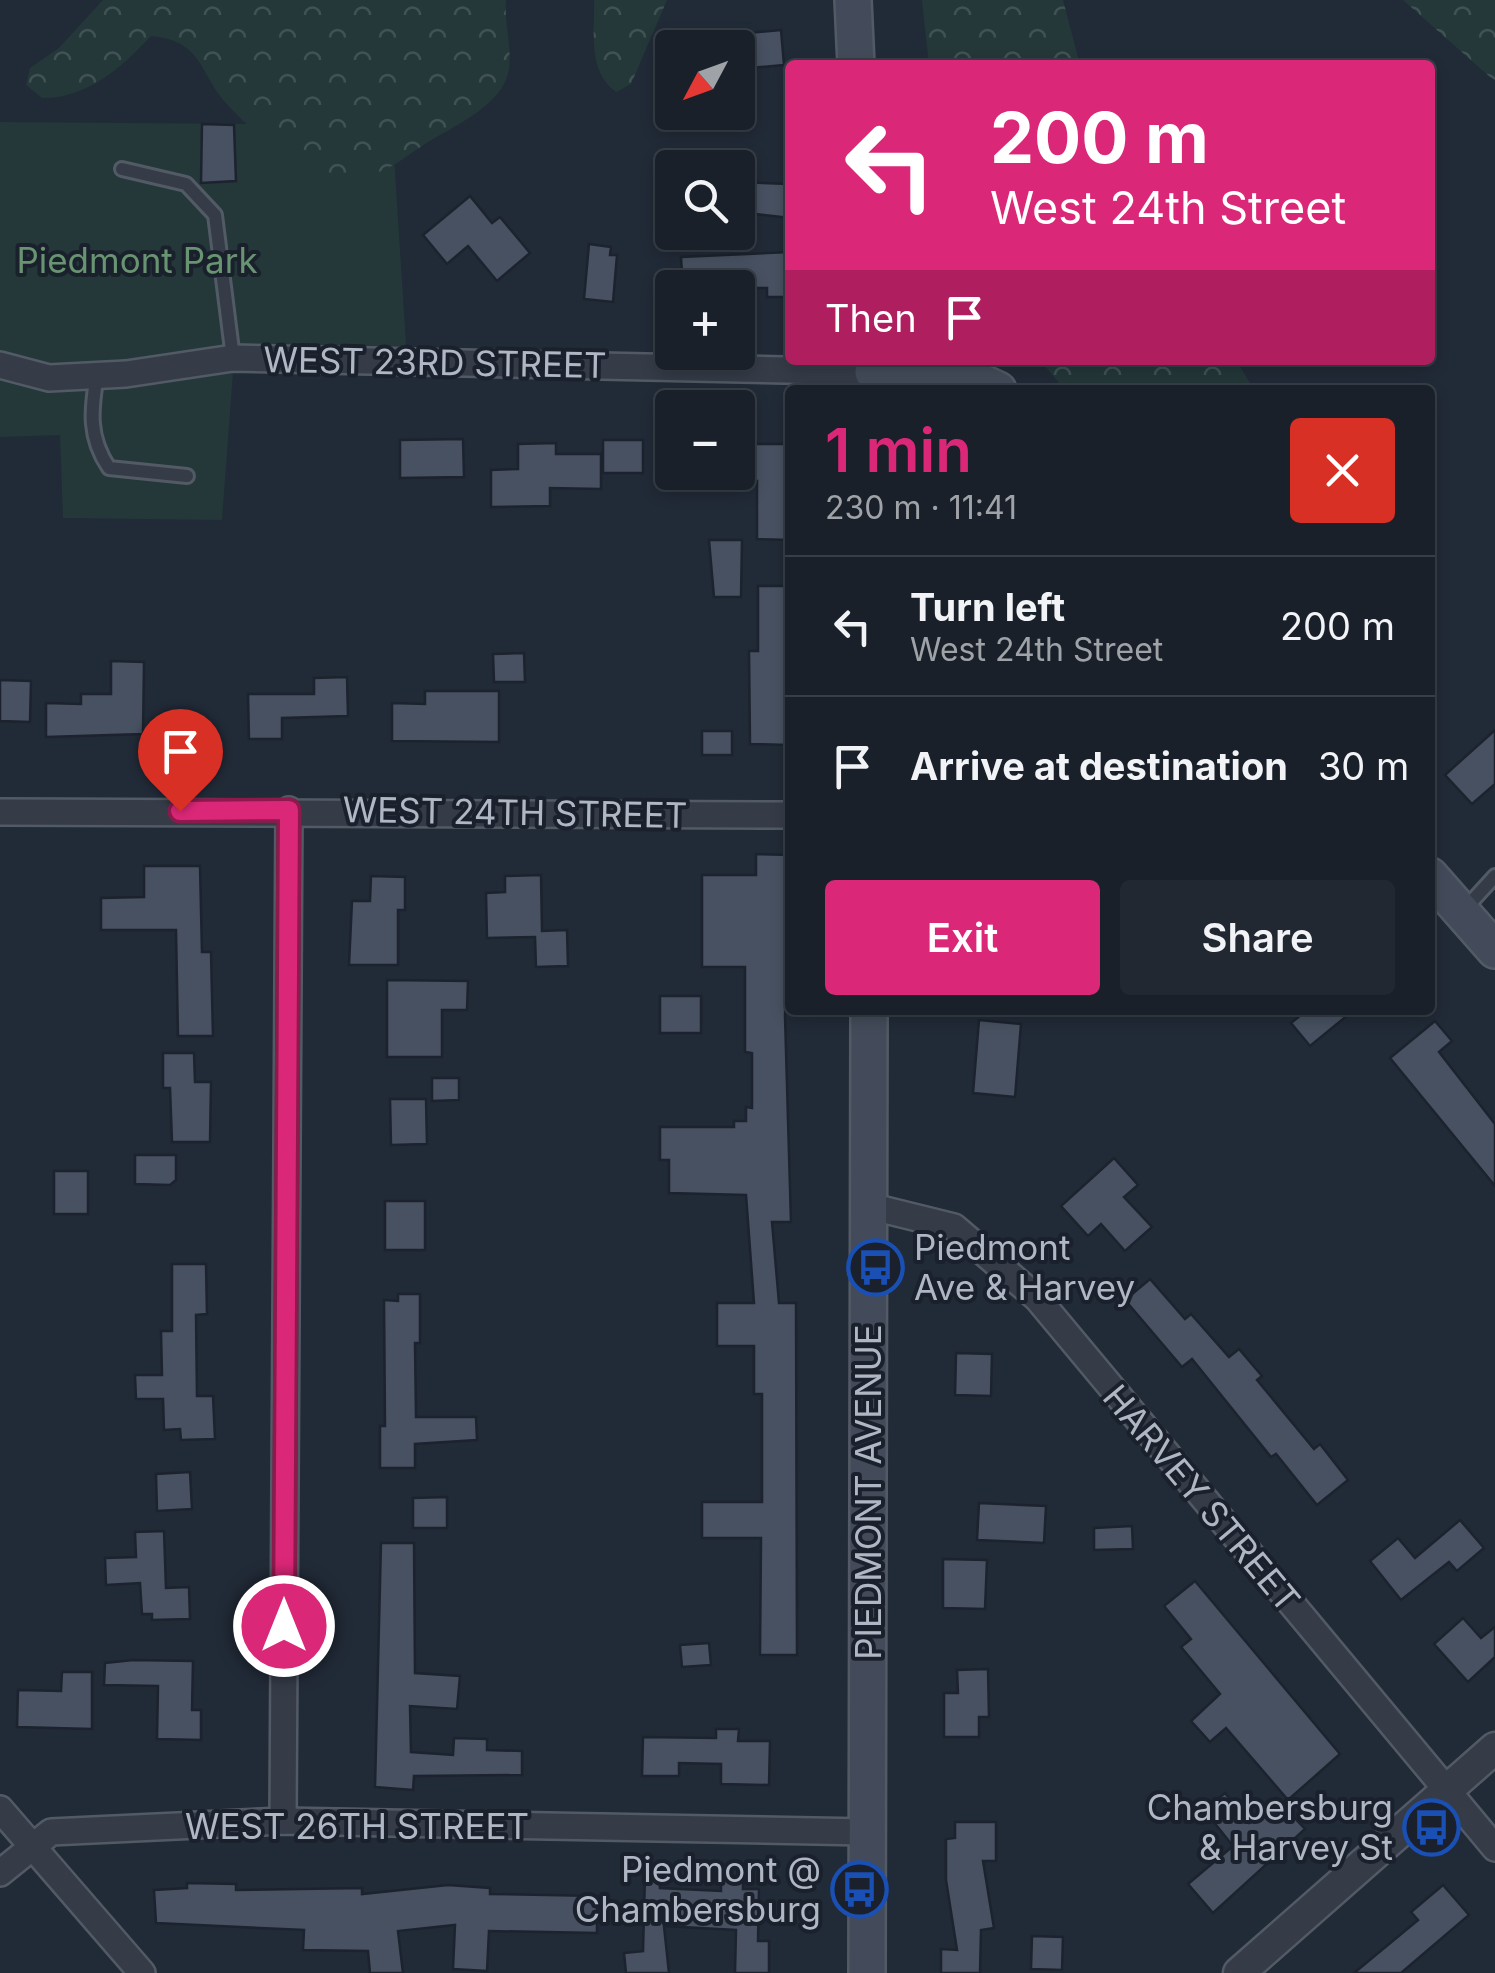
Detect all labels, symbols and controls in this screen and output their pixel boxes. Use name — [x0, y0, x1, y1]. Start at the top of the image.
north arrow — [655, 30, 755, 130]
map controls — [655, 30, 755, 490]
text: 200 m — [990, 95, 1209, 180]
icon: left — [825, 100, 955, 230]
button: search — [655, 150, 755, 250]
text: West 24th Street — [990, 180, 1346, 235]
park label: Piedmont Park — [16, 239, 258, 281]
button: + — [655, 270, 755, 370]
icon: arrive — [937, 290, 992, 345]
text: Then — [825, 295, 917, 341]
street label: WEST 23RD STREET — [263, 338, 607, 386]
button: − — [655, 390, 755, 490]
text: 1 min — [825, 414, 972, 486]
button: close — [1290, 418, 1395, 523]
text: 230 m · 11:41 — [825, 488, 1017, 527]
text: Turn left — [910, 584, 1065, 630]
icon: left — [825, 599, 880, 654]
text: 200 m — [1280, 603, 1395, 649]
text: West 24th Street — [910, 630, 1163, 669]
pin — [138, 709, 223, 812]
icon: arrive — [153, 724, 208, 779]
icon: arrive — [825, 739, 880, 794]
text: Arrive at destination — [910, 743, 1288, 789]
text: 30 m — [1318, 743, 1409, 789]
street label: WEST 24TH STREET — [342, 788, 688, 836]
button: Exit — [825, 880, 1100, 995]
button: Share — [1120, 880, 1395, 995]
place label: Piedmont Ave & Harvey — [914, 1226, 1135, 1308]
bus stop icon: Piedmont Ave & Harvey — [845, 1237, 905, 1297]
street label: PIEDMONT AVENUE — [847, 1324, 889, 1660]
street label: HARVEY STREET — [1095, 1376, 1309, 1620]
position arrow — [232, 1574, 336, 1678]
place label: Chambersburg & Harvey St — [1147, 1786, 1393, 1868]
bus stop icon: Chambersburg & Harvey St — [1402, 1797, 1462, 1857]
street label: WEST 26TH STREET — [185, 1805, 529, 1847]
place label: Piedmont @ Chambersburg — [575, 1848, 821, 1930]
bus stop icon: Piedmont @ Chambersburg — [830, 1859, 890, 1919]

